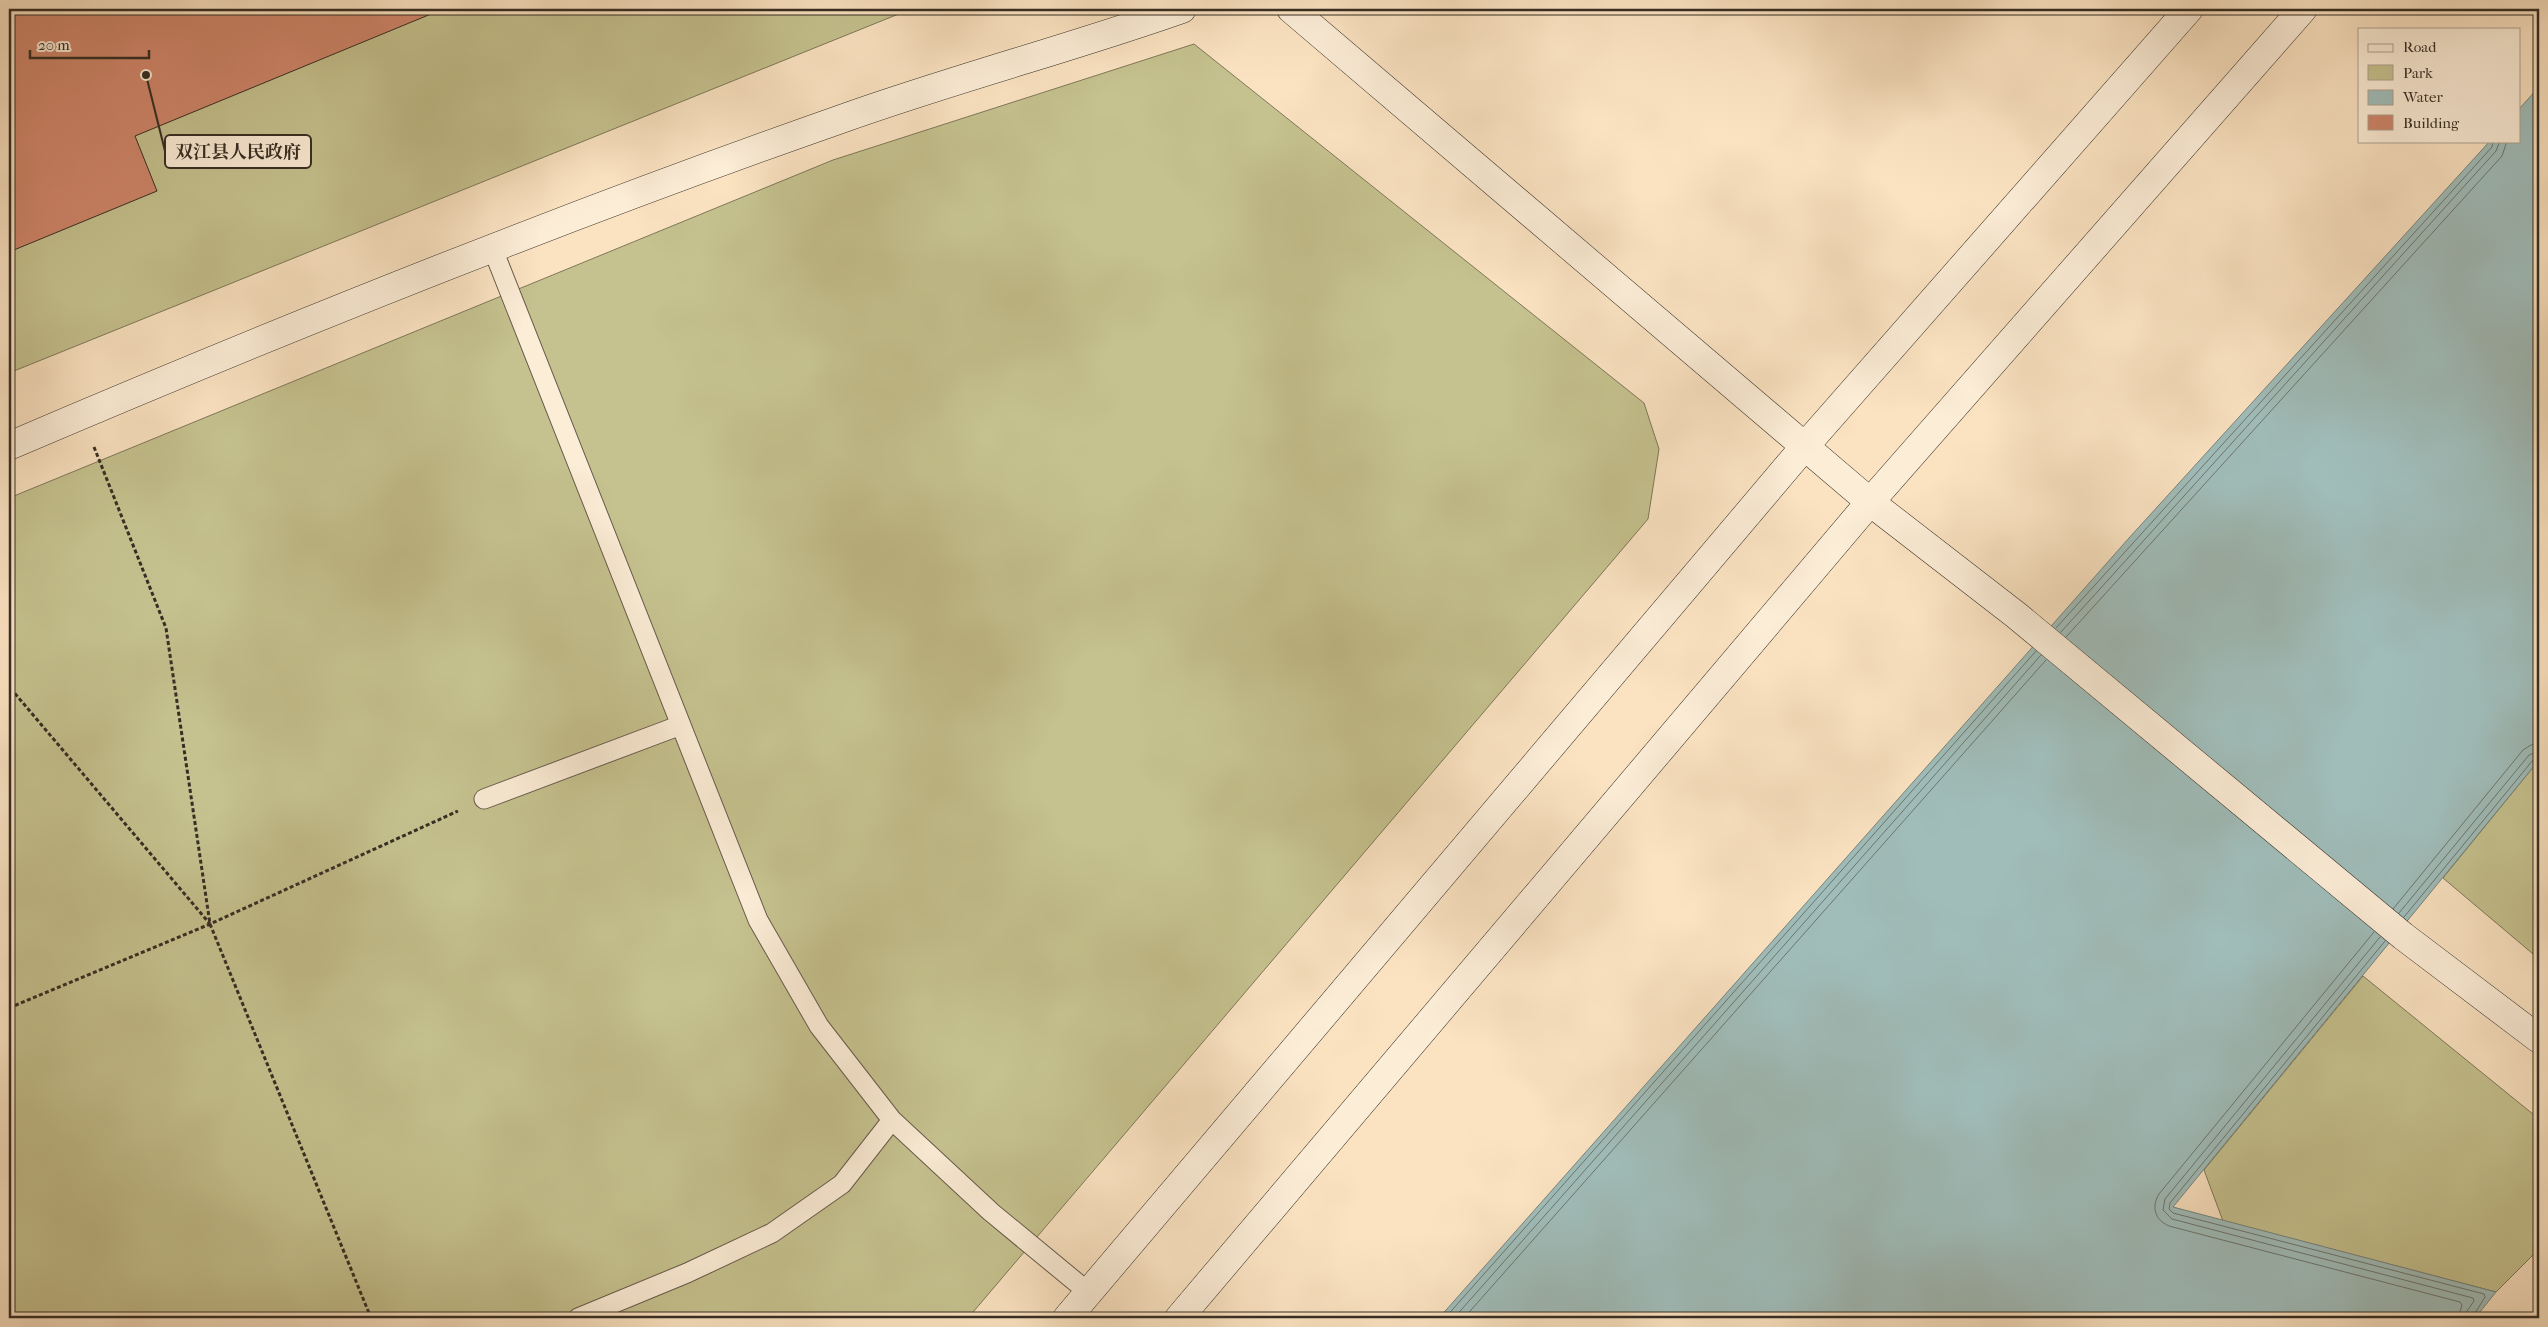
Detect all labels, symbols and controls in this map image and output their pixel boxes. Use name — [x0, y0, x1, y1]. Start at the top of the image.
scale bar — [30, 28, 149, 60]
legend — [2358, 28, 2520, 142]
text: 20 m — [38, 36, 70, 54]
text: Road — [2403, 38, 2437, 56]
text: Park — [2403, 64, 2433, 82]
text: Water — [2402, 88, 2443, 106]
text: Building — [2403, 114, 2460, 132]
callout: 双江县人民政府 — [165, 135, 311, 168]
text: 双江县人民政府 — [175, 142, 301, 163]

